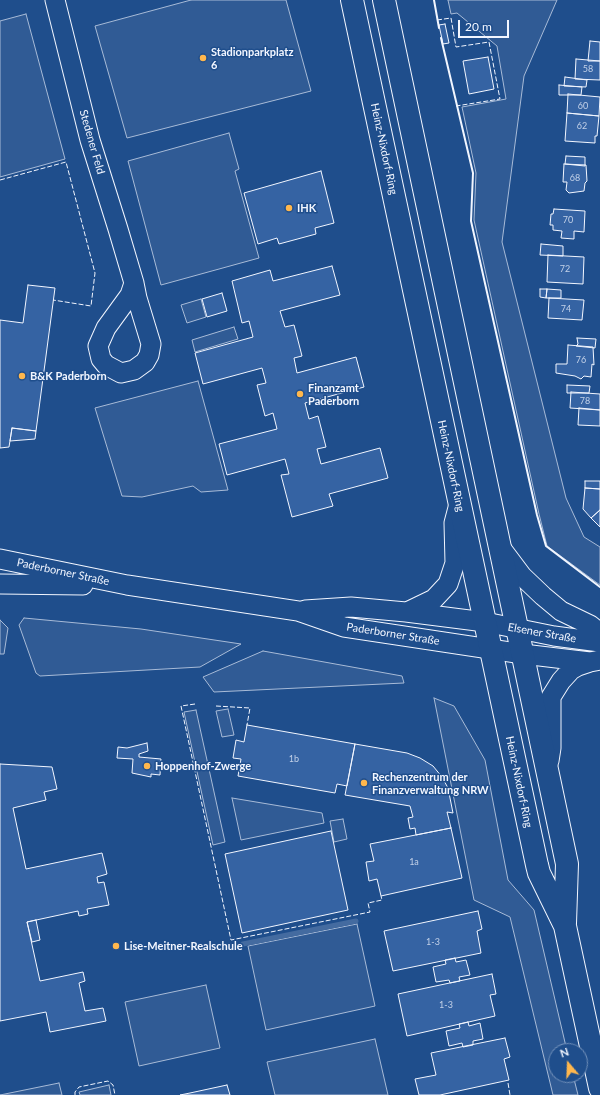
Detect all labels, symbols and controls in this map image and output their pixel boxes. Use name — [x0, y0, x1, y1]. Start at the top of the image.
scale bar — [460, 12, 511, 38]
text: 20 m — [465, 19, 492, 34]
place label: Stadionparkplatz 6 — [211, 45, 293, 71]
marker: Stadionparkplatz 6 — [198, 53, 208, 63]
house number: 58 — [583, 64, 593, 74]
house number: 60 — [578, 101, 588, 111]
street label: Heinz-Nixdorf-Ring — [368, 102, 400, 196]
street label: Stedener Feld — [76, 108, 108, 176]
house number: 62 — [577, 121, 587, 131]
house number: 68 — [570, 173, 580, 183]
place label: IHK — [297, 201, 316, 215]
marker: IHK — [284, 203, 294, 213]
house number: 70 — [563, 215, 573, 225]
house number: 72 — [560, 264, 570, 274]
house number: 74 — [561, 304, 571, 314]
house number: 76 — [576, 355, 586, 365]
place label: B&K Paderborn — [30, 369, 107, 383]
marker: B&K Paderborn — [17, 371, 27, 381]
place label: Finanzamt Paderborn — [308, 381, 359, 407]
marker: Finanzamt Paderborn — [295, 389, 305, 399]
house number: 78 — [580, 396, 590, 406]
street label: Heinz-Nixdorf-Ring — [435, 419, 467, 513]
street label: Paderborner Straße — [16, 556, 110, 588]
street label: Paderborner Straße — [345, 620, 441, 648]
street label: Elsener Straße — [507, 620, 577, 646]
street label: Heinz-Nixdorf-Ring — [503, 735, 535, 829]
house number: 1b — [289, 754, 299, 764]
place label: Hoppenhof-Zwerge — [155, 759, 251, 773]
marker: Hoppenhof-Zwerge — [142, 761, 152, 771]
place label: Rechenzentrum der Finanzverwaltung NRW — [372, 770, 489, 796]
marker: Rechenzentrum der Finanzverwaltung NRW — [359, 778, 369, 788]
house number: 1a — [409, 857, 419, 867]
house number: 1-3 — [426, 937, 440, 947]
place label: Lise-Meitner-Realschule — [124, 939, 243, 953]
marker: Lise-Meitner-Realschule — [111, 941, 121, 951]
house number: 1-3 — [439, 1000, 453, 1010]
north arrow — [548, 1043, 588, 1083]
text: N — [558, 1045, 570, 1060]

